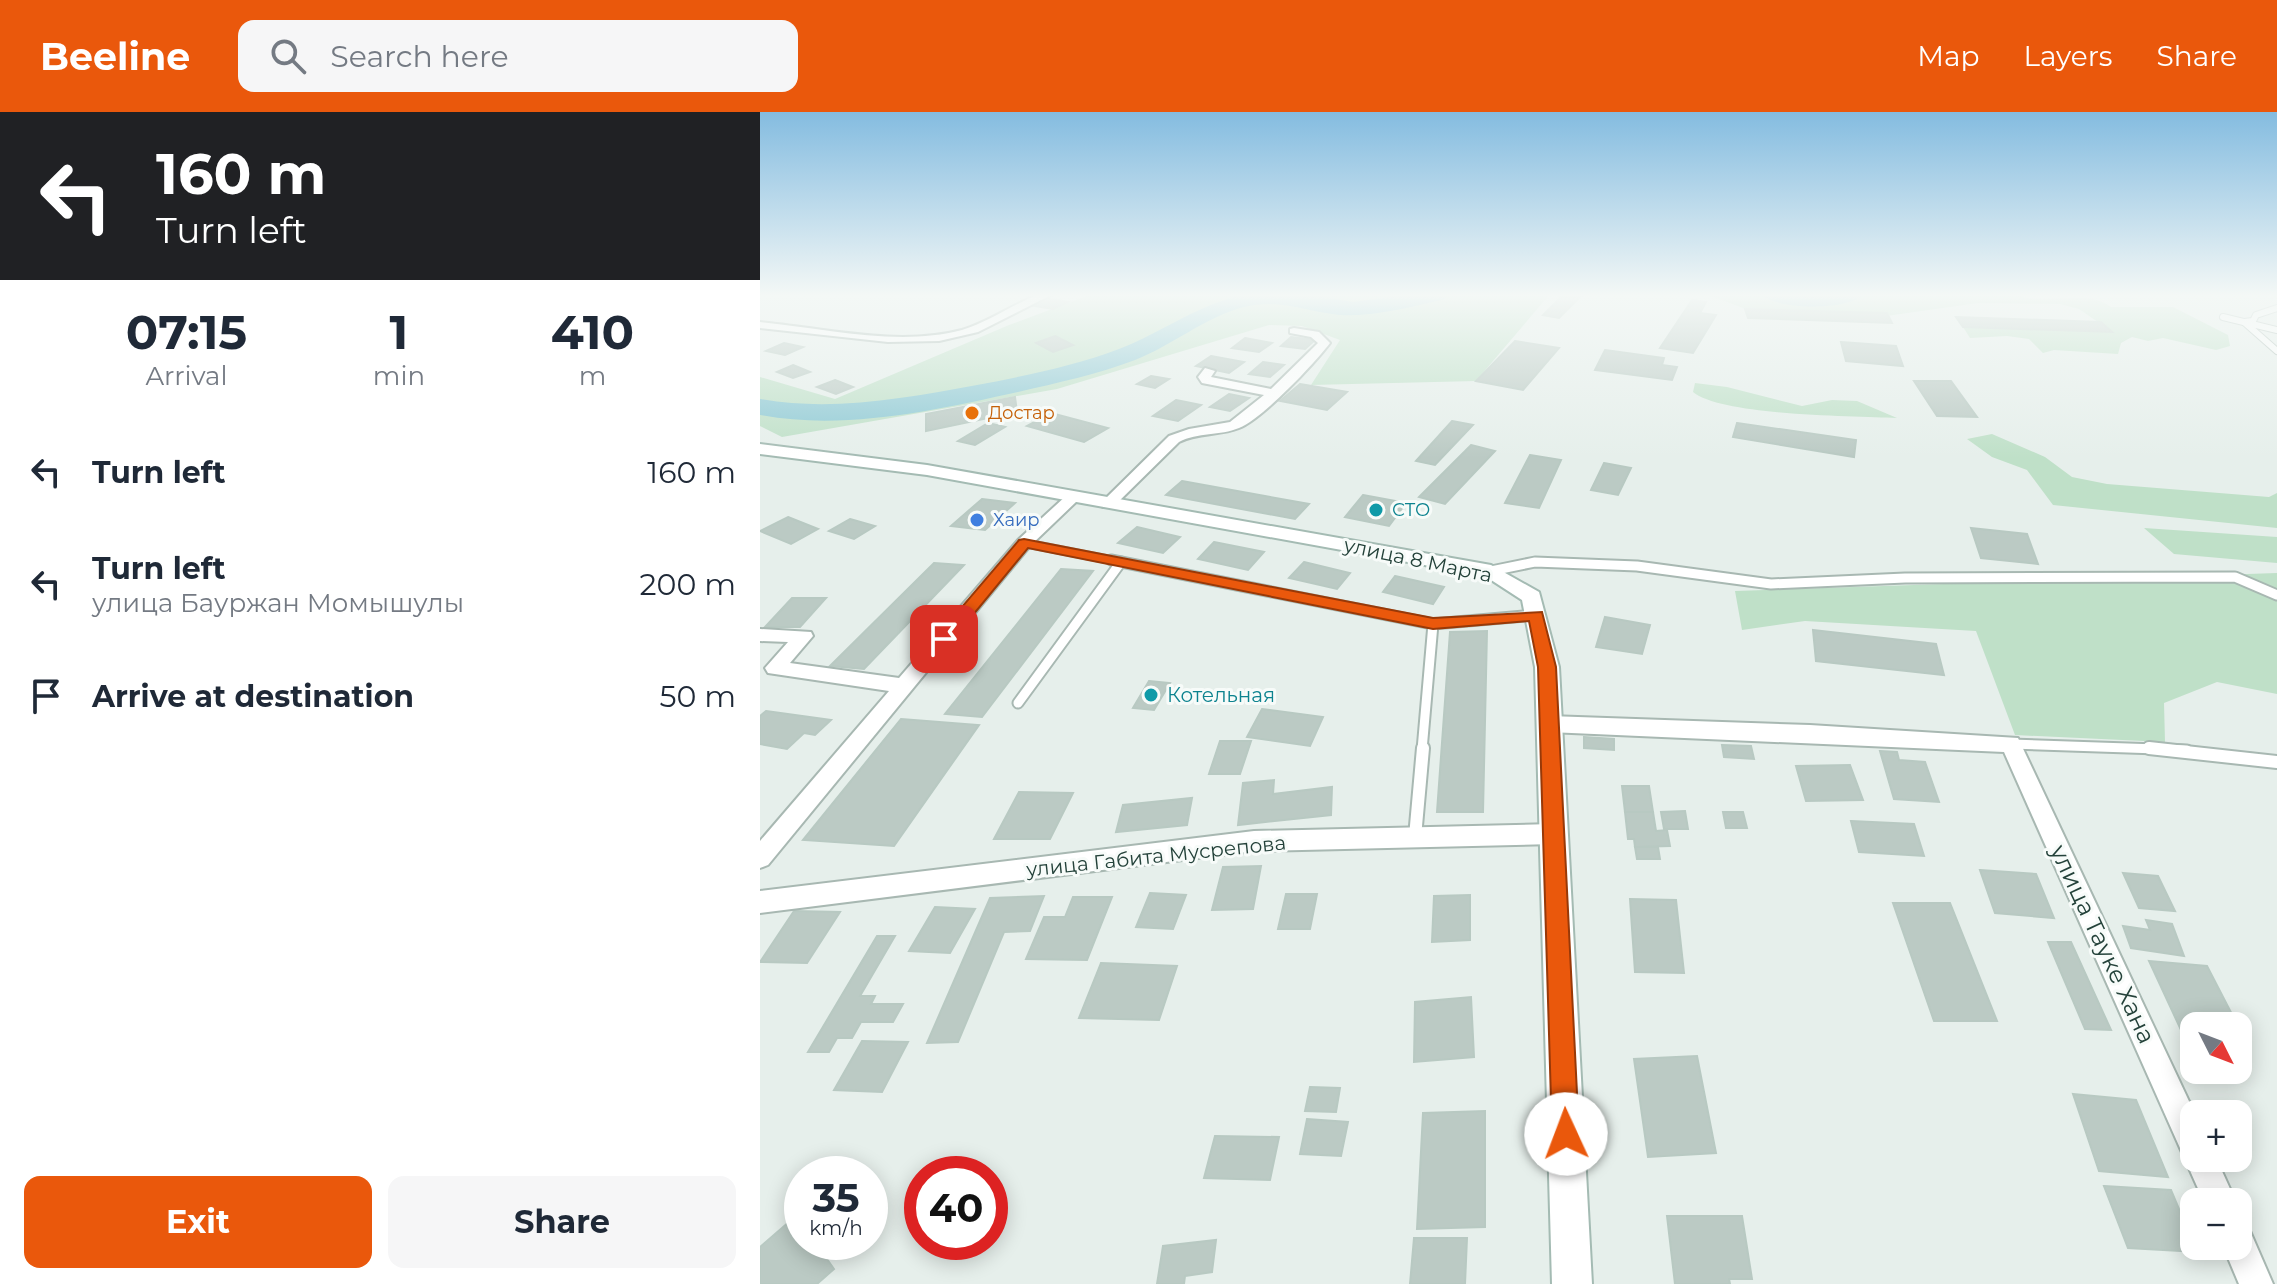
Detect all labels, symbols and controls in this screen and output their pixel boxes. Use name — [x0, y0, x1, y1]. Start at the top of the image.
search box — [238, 20, 798, 92]
text: Beeline — [40, 33, 190, 80]
icon: search — [266, 34, 310, 78]
text: Search here — [330, 38, 509, 75]
text: Map — [1917, 39, 1980, 73]
text: Layers — [2024, 39, 2113, 73]
text: Share — [2157, 39, 2237, 73]
text: 160 m — [156, 140, 326, 208]
icon: left — [24, 144, 128, 248]
text: Turn left — [156, 208, 307, 252]
text: 07:15 — [126, 303, 247, 361]
text: 1 — [390, 303, 408, 361]
text: 410 — [551, 303, 634, 361]
text: Arrival — [145, 360, 227, 392]
text: min — [373, 360, 425, 392]
text: m — [579, 360, 606, 392]
place label: Достар — [988, 402, 1055, 424]
marker: Достар — [963, 404, 981, 422]
icon: left — [24, 450, 68, 494]
text: Turn left — [92, 454, 225, 491]
text: 160 m — [647, 454, 736, 491]
place label: СТО — [1392, 499, 1430, 521]
marker: СТО — [1367, 501, 1385, 519]
place label: Хаир — [993, 509, 1040, 531]
marker: Хаир — [968, 511, 986, 529]
street label: улица 8 Марта — [1341, 532, 1494, 587]
text: Turn left — [92, 550, 225, 587]
icon: left — [24, 562, 68, 606]
text: 200 m — [640, 566, 736, 603]
text: улица Бауржан Момышулы — [92, 587, 464, 619]
pin — [910, 605, 978, 673]
icon: arrive — [922, 617, 966, 661]
icon: arrive — [24, 674, 68, 718]
text: Arrive at destination — [92, 678, 414, 715]
text: 50 m — [659, 678, 736, 715]
place label: Котельная — [1167, 683, 1275, 707]
marker: Котельная — [1142, 686, 1160, 704]
street label: улица Габита Мусрепова — [1024, 830, 1287, 882]
street label: улица Тауке Хана — [2044, 839, 2162, 1048]
north arrow — [2180, 1012, 2252, 1084]
map controls — [2180, 1012, 2252, 1260]
position arrow — [1524, 1092, 1608, 1176]
button: + — [2180, 1100, 2252, 1172]
speed limit sign: 40 — [904, 1156, 1008, 1260]
text: 35 — [812, 1173, 860, 1222]
button: Exit — [24, 1176, 372, 1268]
button: Share — [388, 1176, 736, 1268]
button: − — [2180, 1188, 2252, 1260]
text: km/h — [809, 1216, 863, 1240]

